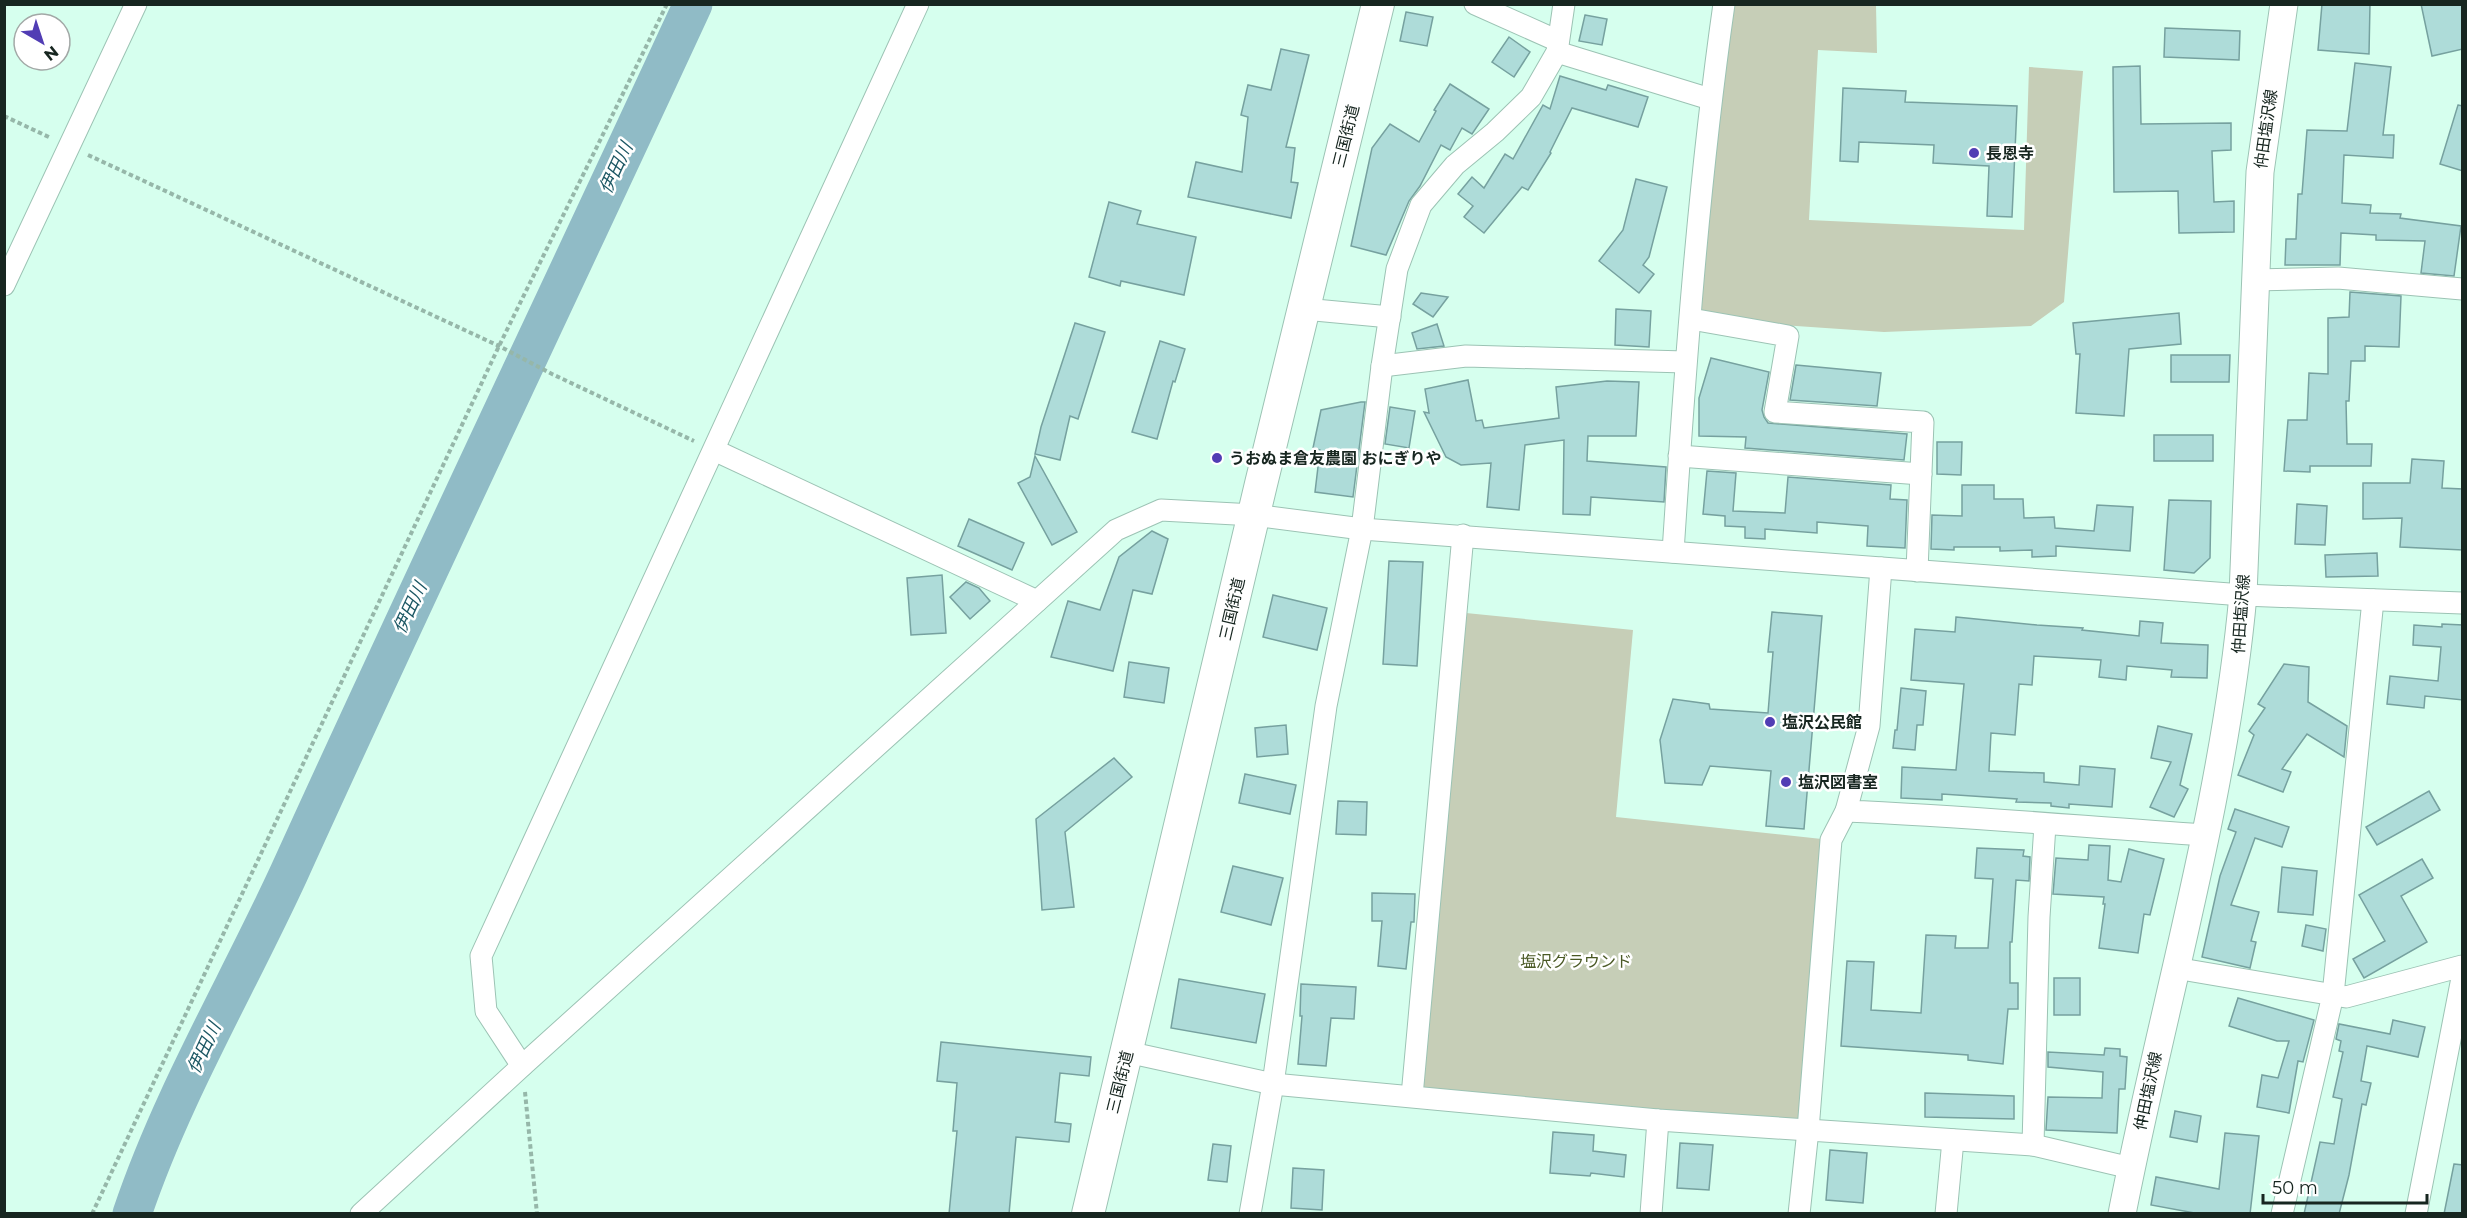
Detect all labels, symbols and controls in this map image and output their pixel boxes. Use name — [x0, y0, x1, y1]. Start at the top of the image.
north arrow — [12, 12, 72, 72]
text: N — [40, 42, 62, 65]
street label: 仲田塩沢線 — [2251, 88, 2281, 170]
street label: 三国街道 — [1329, 103, 1363, 169]
water label: 伊田川 — [595, 137, 638, 197]
place label: 長恩寺 — [1986, 144, 2034, 163]
marker: 長恩寺 — [1967, 146, 1981, 160]
place label: うおぬま倉友農園 おにぎりや — [1229, 449, 1442, 468]
marker: うおぬま倉友農園 おにぎりや — [1210, 451, 1224, 465]
street label: 仲田塩沢線 — [2229, 573, 2253, 655]
street label: 三国街道 — [1216, 576, 1248, 642]
water label: 伊田川 — [389, 577, 432, 637]
place label: 塩沢公民館 — [1782, 713, 1862, 732]
marker: 塩沢公民館 — [1763, 715, 1777, 729]
place label: 塩沢図書室 — [1798, 773, 1878, 792]
marker: 塩沢図書室 — [1779, 775, 1793, 789]
park label: 塩沢グラウンド — [1520, 952, 1632, 971]
water label: 伊田川 — [183, 1017, 226, 1077]
street label: 三国街道 — [1103, 1049, 1137, 1115]
street label: 仲田塩沢線 — [2130, 1050, 2166, 1132]
scale bar — [2263, 1167, 2426, 1205]
text: 50 m — [2272, 1177, 2318, 1199]

